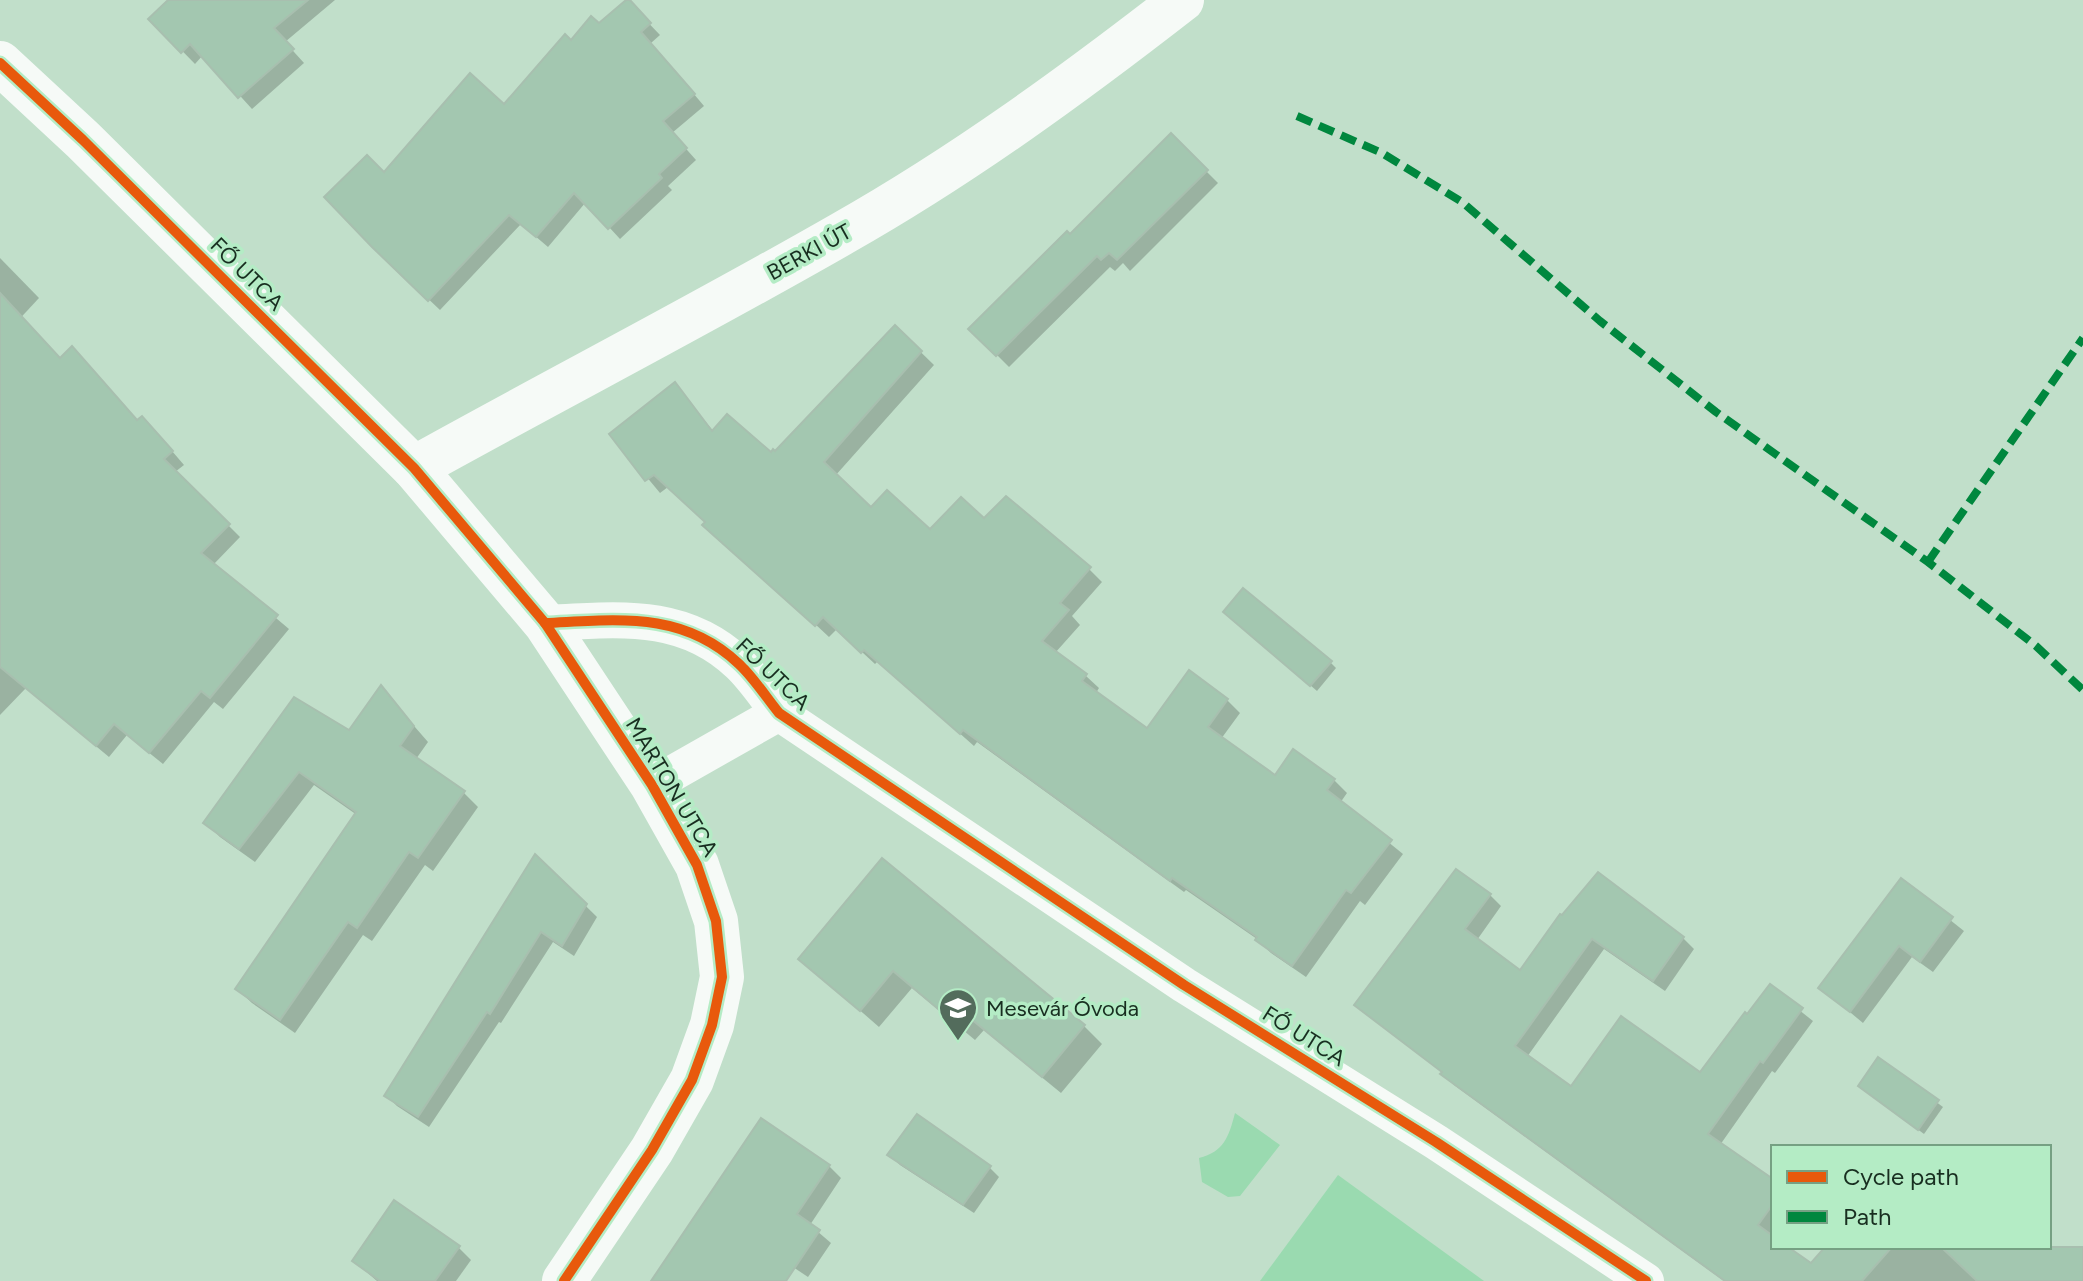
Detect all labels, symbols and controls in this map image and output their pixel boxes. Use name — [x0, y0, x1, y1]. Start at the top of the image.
street label: BERKI ÚT — [762, 218, 856, 286]
street label: FŐ UTCA — [205, 232, 289, 316]
street label: FŐ UTCA — [730, 632, 816, 716]
street label: MARTON UTCA — [620, 713, 724, 861]
school or university icon: Mesevár Óvoda — [937, 987, 979, 1042]
place label: Mesevár Óvoda — [986, 995, 1139, 1022]
street label: FŐ UTCA — [1258, 1000, 1351, 1072]
legend — [1771, 1145, 2051, 1249]
text: Cycle path — [1843, 1162, 1959, 1191]
text: Path — [1843, 1202, 1891, 1231]

